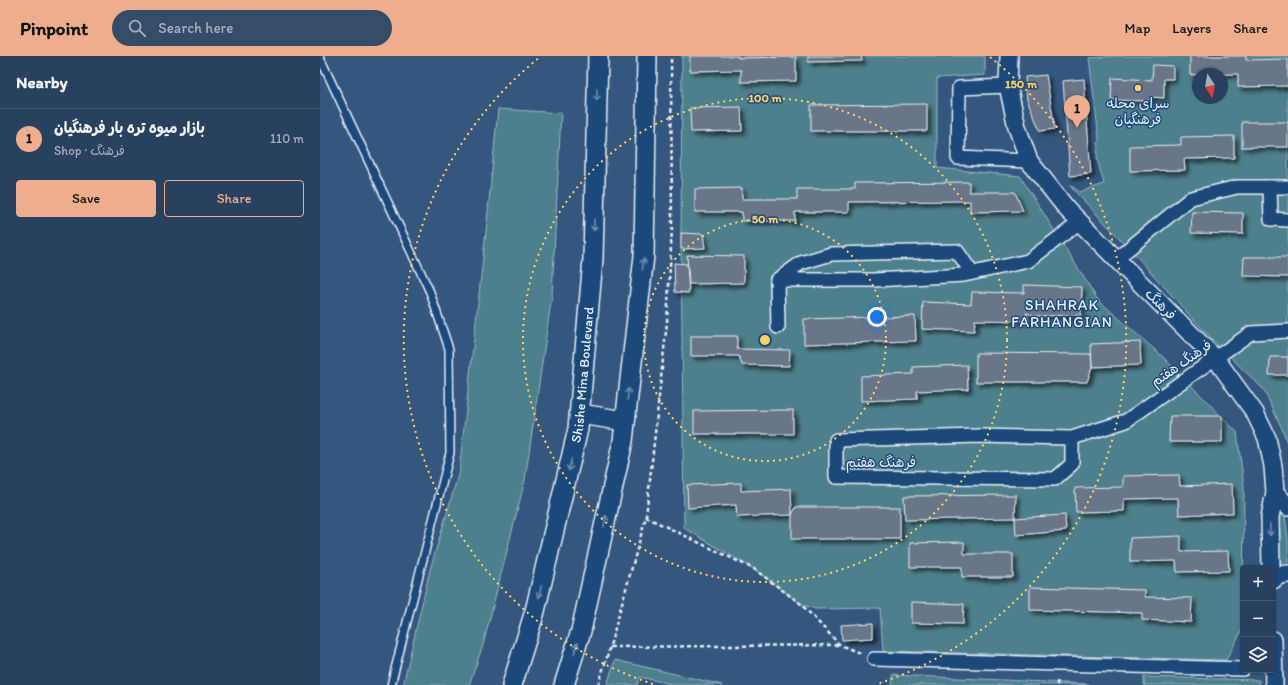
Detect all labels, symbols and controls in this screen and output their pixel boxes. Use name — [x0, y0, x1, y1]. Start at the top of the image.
search box — [112, 10, 392, 46]
text: Pinpoint — [20, 17, 88, 40]
icon: search — [126, 17, 148, 39]
text: Search here — [158, 19, 233, 37]
text: Map — [1125, 20, 1150, 37]
text: Layers — [1172, 20, 1211, 37]
text: Share — [1233, 20, 1268, 37]
north arrow — [1192, 68, 1228, 104]
text: Nearby — [16, 72, 68, 92]
text: 150 m — [1005, 77, 1038, 91]
marker: سرای محله فرهنگیان — [1133, 83, 1143, 93]
one-way arrow — [594, 88, 601, 101]
text: 100 m — [748, 91, 782, 105]
pin: 1 — [1064, 95, 1090, 128]
place label: سرای محله فرهنگیان — [1106, 95, 1170, 128]
text: بازار میوه تره بار فرهنگیان — [54, 119, 205, 137]
text: 1 — [26, 131, 32, 146]
text: 110 m — [270, 131, 304, 146]
text: Shop · فرهنگ — [54, 143, 125, 158]
button: Save — [16, 180, 156, 217]
button: Share — [164, 180, 304, 217]
text: 50 m — [752, 212, 779, 226]
one-way arrow — [590, 218, 598, 231]
one-way arrow — [639, 258, 646, 271]
street label: فرهنگ — [1141, 285, 1180, 324]
district label: SHAHRAK FARHANGIAN — [1011, 296, 1113, 331]
street label: Shishe Mina Boulevard — [567, 306, 598, 444]
your location — [867, 307, 887, 327]
centre of rings — [758, 333, 772, 347]
street label: فرهنگ هفتم — [1148, 336, 1216, 392]
one-way arrow — [624, 388, 632, 401]
street label: فرهنگ هفتم — [846, 454, 916, 473]
one-way arrow — [565, 458, 573, 471]
one-way arrow — [602, 515, 610, 528]
one-way arrow — [1266, 523, 1274, 536]
map controls — [1240, 565, 1276, 673]
button: + — [1240, 565, 1276, 601]
one-way arrow — [536, 585, 543, 598]
button: − — [1240, 601, 1276, 637]
button: layers — [1240, 637, 1276, 673]
one-way arrow — [573, 642, 580, 655]

